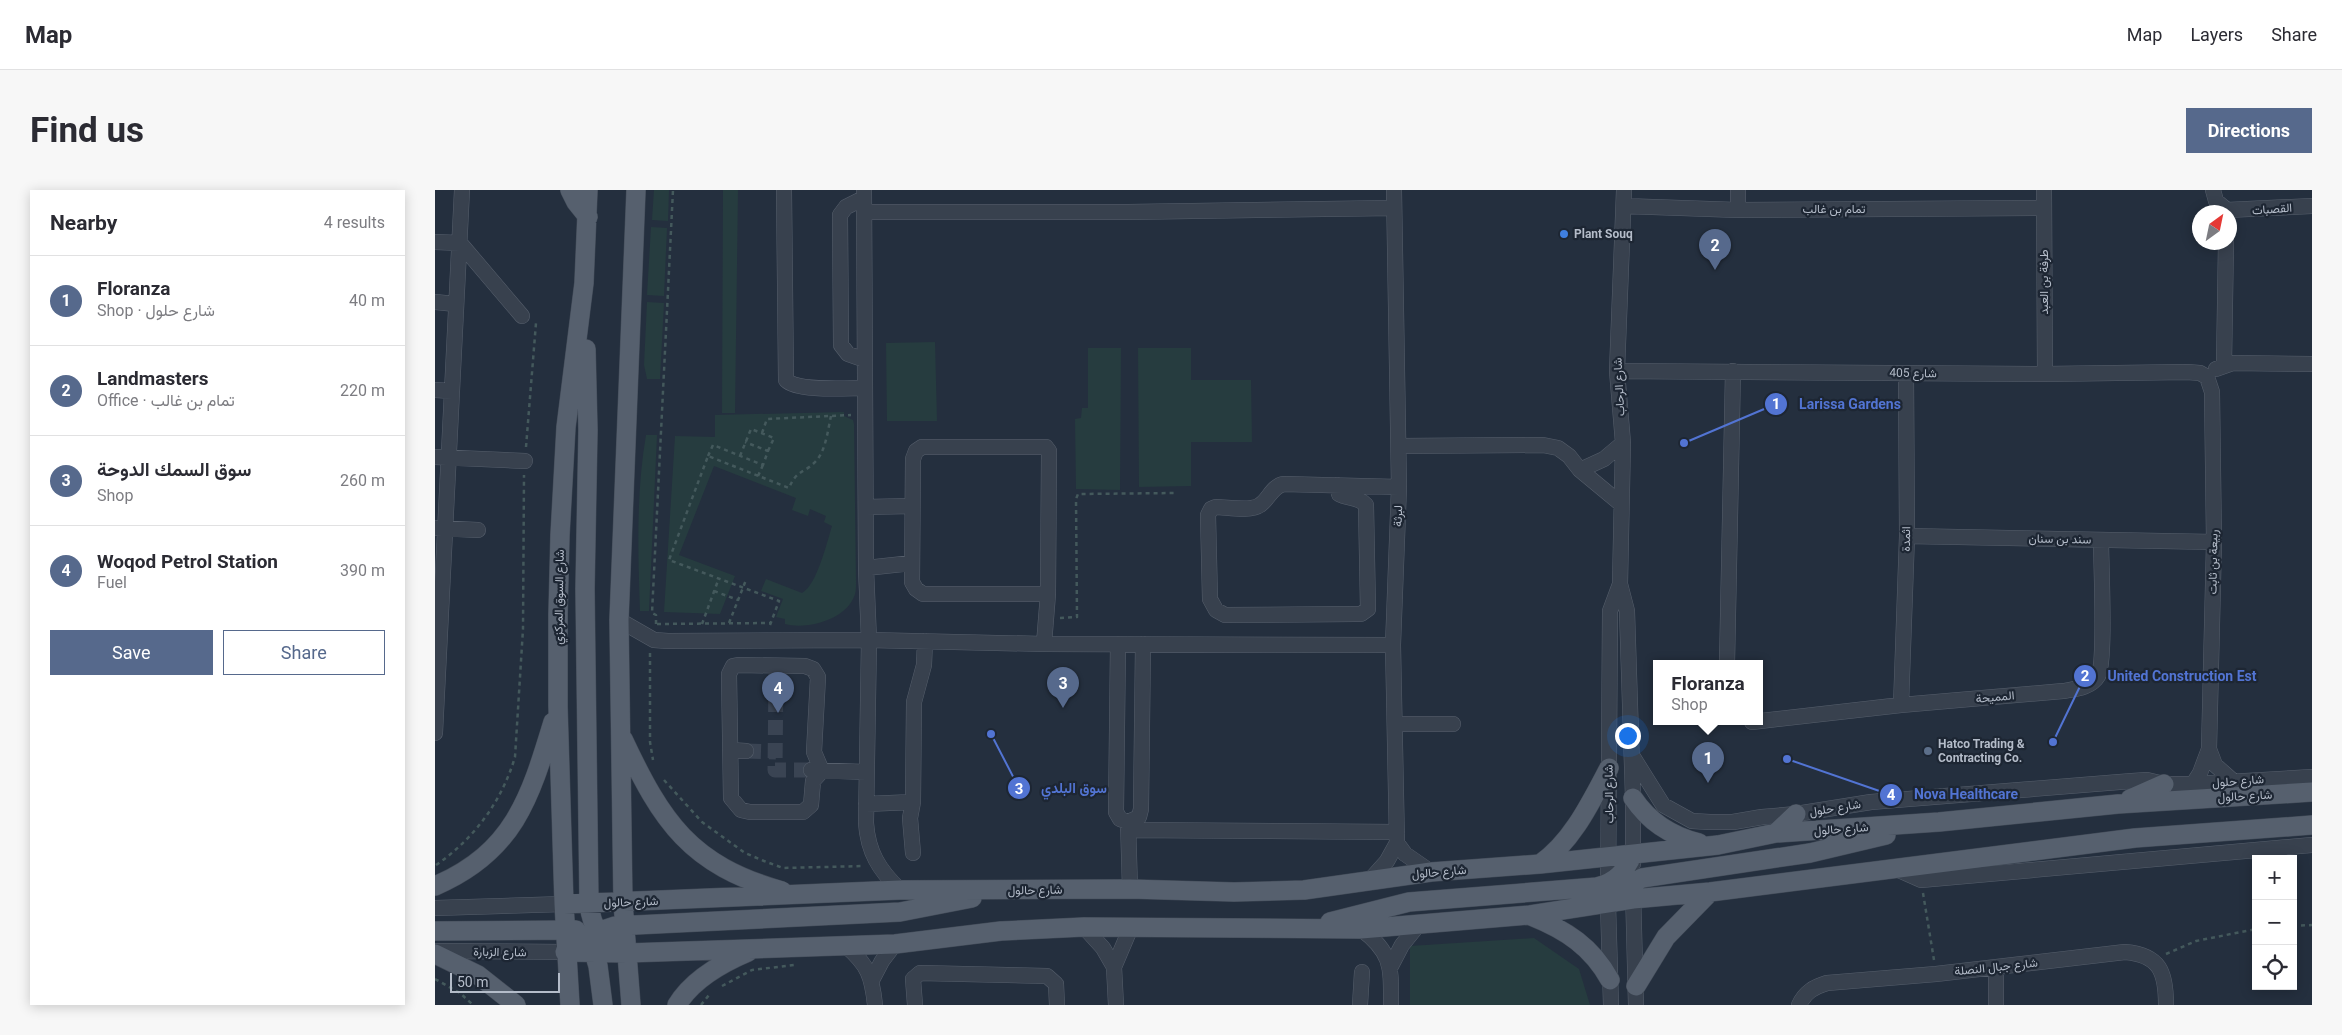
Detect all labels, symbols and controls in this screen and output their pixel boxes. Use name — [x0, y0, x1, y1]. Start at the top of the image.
text: Map — [25, 21, 72, 49]
text: Map — [2127, 24, 2162, 45]
text: Layers — [2190, 24, 2243, 45]
text: Share — [2271, 24, 2317, 45]
button: Directions — [2186, 108, 2312, 153]
text: Find us — [30, 110, 144, 151]
street label: القصبات — [2251, 201, 2293, 217]
street label: تمام بن غالب — [1803, 202, 1866, 217]
north arrow — [2192, 205, 2237, 250]
text: Nearby — [50, 211, 117, 235]
text: 4 results — [324, 213, 385, 232]
place label: Plant Souq — [1574, 227, 1633, 241]
marker: Plant Souq — [1558, 228, 1570, 240]
pin: 2 — [1699, 229, 1731, 270]
street label: طرفة بن العبد — [2037, 249, 2052, 315]
text: Floranza — [97, 277, 170, 300]
text: 1 — [61, 291, 71, 310]
text: 40 m — [349, 291, 385, 310]
text: Shop · شارع حلول — [97, 301, 215, 320]
street label: شارع الرحاب — [1610, 357, 1630, 417]
street label: شارع 405 — [1889, 366, 1937, 382]
text: Landmasters — [97, 367, 209, 390]
text: 2 — [61, 381, 71, 400]
text: 220 m — [340, 381, 385, 400]
callout: Larissa Gardens — [1764, 389, 1911, 418]
text: Office · تمام بن غالب — [97, 391, 235, 410]
text: 1 — [1772, 395, 1780, 413]
text: Larissa Gardens — [1799, 396, 1901, 412]
text: سوق السمك الدوحة — [97, 458, 252, 481]
text: 3 — [61, 471, 71, 490]
text: 260 m — [340, 471, 385, 490]
text: Shop — [97, 486, 133, 505]
street label: لبرثة — [1391, 505, 1406, 527]
street label: اثمدة — [1899, 526, 1913, 552]
street label: ربيعة بن ثابت — [2205, 530, 2222, 595]
street label: سند بن سنان — [2028, 531, 2092, 548]
street label: شارع السوق المركزي — [551, 549, 570, 645]
text: Woqod Petrol Station — [97, 550, 278, 573]
text: 4 — [61, 561, 71, 580]
text: 390 m — [340, 561, 385, 580]
text: Fuel — [97, 573, 127, 592]
button: Save — [50, 630, 213, 675]
button: Share — [223, 630, 385, 675]
popup — [1653, 660, 1763, 725]
callout: United Construction Est — [2072, 661, 2266, 690]
pin: 3 — [1047, 667, 1079, 708]
text: 2 — [2081, 667, 2090, 685]
text: United Construction Est — [2107, 668, 2257, 684]
pin: 4 — [762, 672, 794, 713]
text: Floranza — [1671, 672, 1745, 695]
street label: المميحة — [1975, 688, 2015, 706]
text: Shop — [1671, 695, 1708, 714]
your location — [1615, 723, 1641, 749]
place label: Hatco Trading & Contracting Co. — [1938, 737, 2025, 765]
pin: 1 — [1692, 742, 1724, 783]
marker: Hatco Trading & Contracting Co. — [1922, 745, 1934, 757]
street label: شارع الرحاب — [1601, 764, 1619, 823]
street label: شارع حلول — [2212, 772, 2265, 792]
callout: سوق البلدي — [1006, 774, 1117, 803]
text: 3 — [1015, 780, 1023, 798]
text: سوق البلدي — [1041, 780, 1107, 800]
callout: Nova Healthcare — [1878, 780, 2028, 809]
text: 4 — [1887, 786, 1896, 804]
text: Nova Healthcare — [1914, 786, 2019, 802]
street label: شارع حالول — [2217, 788, 2273, 806]
street label: شارع حلول — [1808, 797, 1862, 821]
street label: شارع حالول — [1813, 820, 1869, 840]
map controls — [2252, 855, 2297, 990]
button: + — [2252, 855, 2297, 900]
street label: شارع حالول — [1411, 863, 1467, 883]
street label: شارع حالول — [1007, 883, 1063, 899]
street label: شارع حالول — [603, 894, 659, 912]
button: − — [2252, 900, 2297, 945]
street label: شارع الزبارة — [473, 945, 527, 961]
button: locate — [2252, 945, 2297, 990]
street label: شارع جبال النصلة — [1954, 956, 2039, 980]
scale bar — [450, 970, 560, 993]
text: 50 m — [457, 974, 489, 990]

